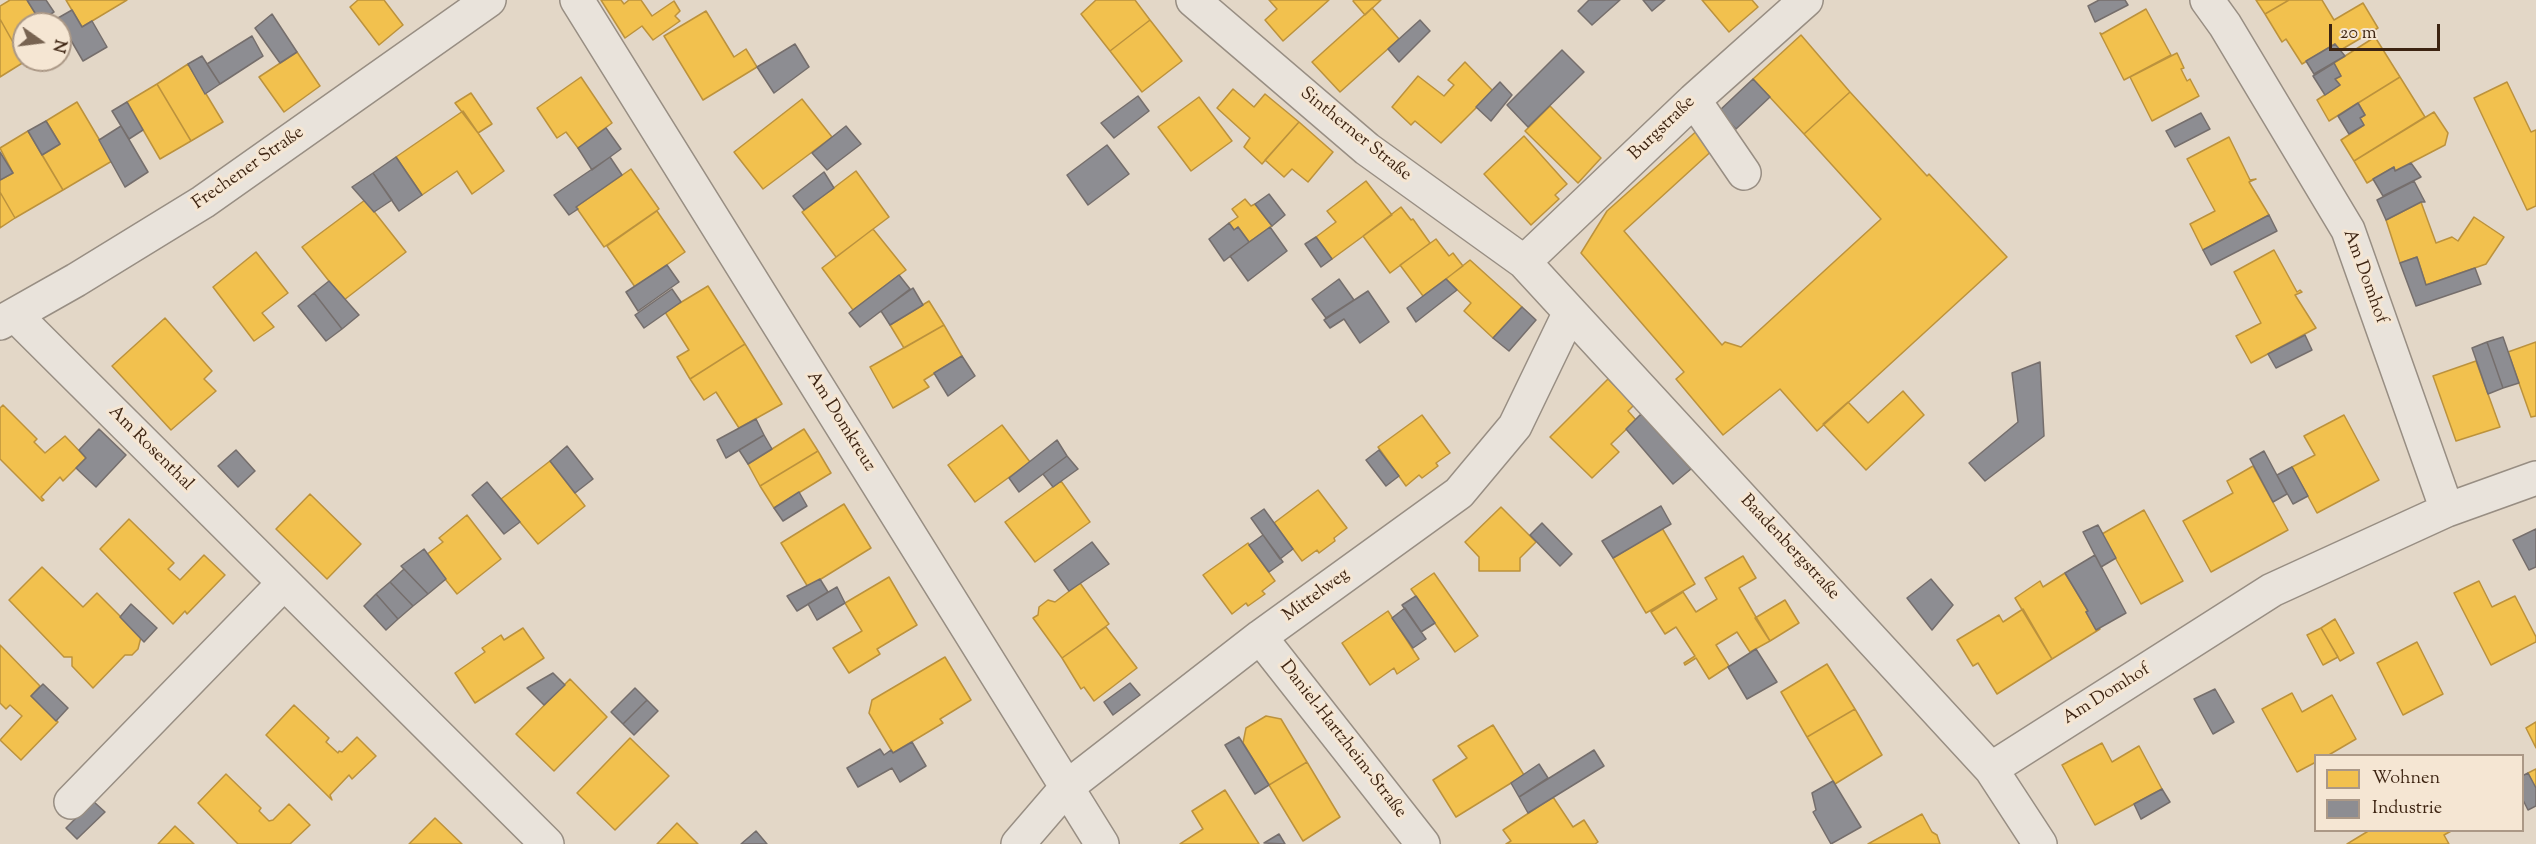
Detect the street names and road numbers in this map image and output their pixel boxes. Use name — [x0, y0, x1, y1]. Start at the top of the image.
street label: Sintherner Straße — [1295, 83, 1415, 187]
street label: Burgstraße — [1626, 92, 1700, 166]
street label: Frechener Straße — [189, 123, 309, 215]
street label: Am Domhof — [2337, 227, 2391, 327]
street label: Am Domkreuz — [801, 368, 879, 476]
street label: Am Rosenthal — [103, 402, 197, 496]
street label: Baadenbergstraße — [1735, 491, 1843, 605]
street label: Mittelweg — [1279, 565, 1355, 627]
street label: Daniel-Hartzheim-Straße — [1274, 657, 1410, 823]
street label: Am Domhof — [2059, 660, 2155, 730]

